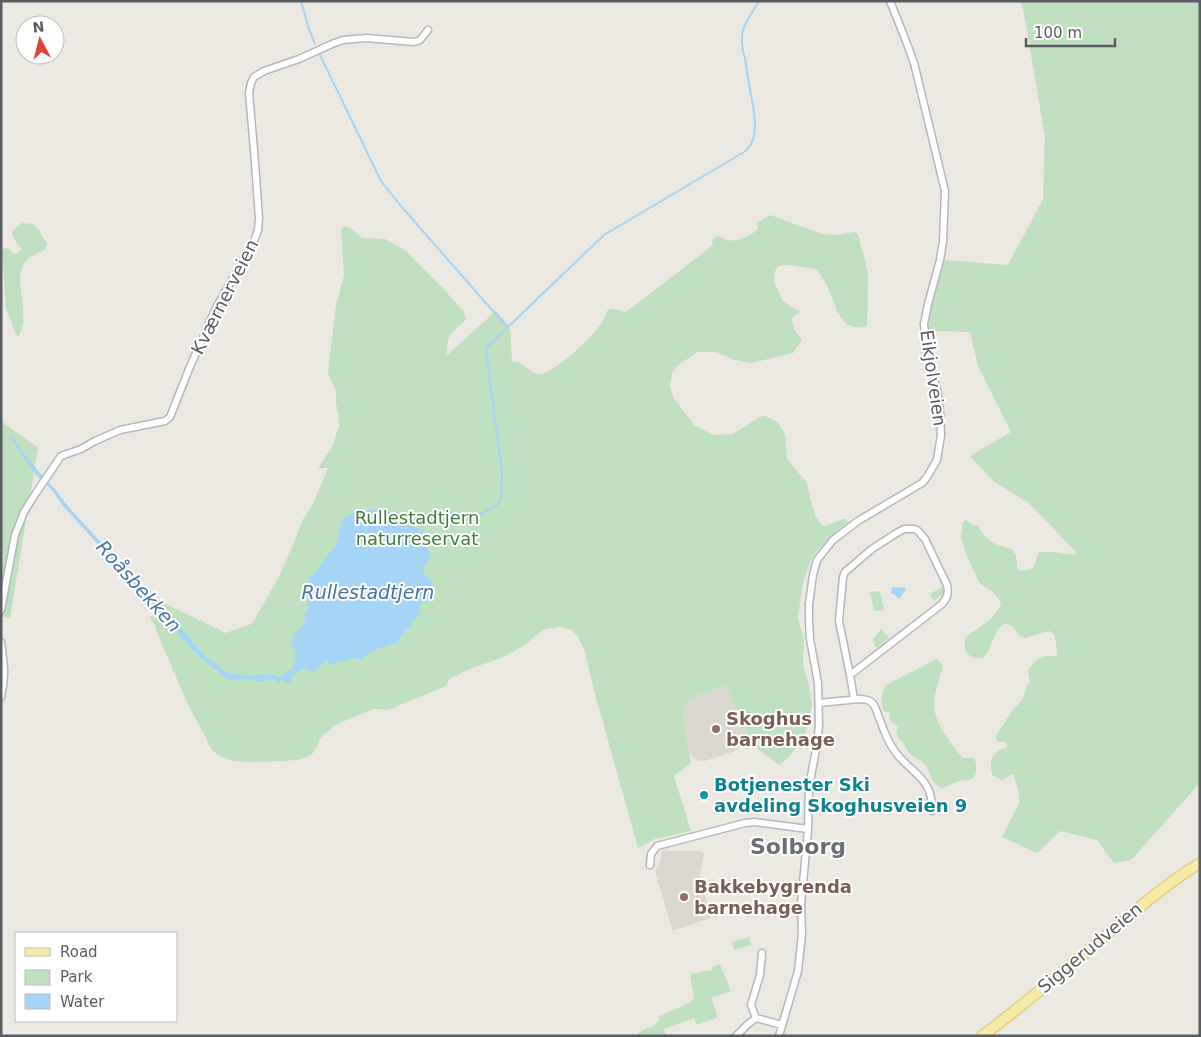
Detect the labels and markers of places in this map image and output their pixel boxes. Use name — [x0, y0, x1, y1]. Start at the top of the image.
place label: Skoghus barnehage — [726, 708, 835, 750]
marker: Skoghus barnehage — [710, 723, 722, 735]
place label: Botjenester Ski avdeling Skoghusveien 9 — [714, 774, 967, 816]
marker: Botjenester Ski avdeling Skoghusveien 9 — [698, 789, 710, 801]
place label: Bakkebygrenda barnehage — [694, 876, 852, 918]
marker: Bakkebygrenda barnehage — [678, 891, 690, 903]

